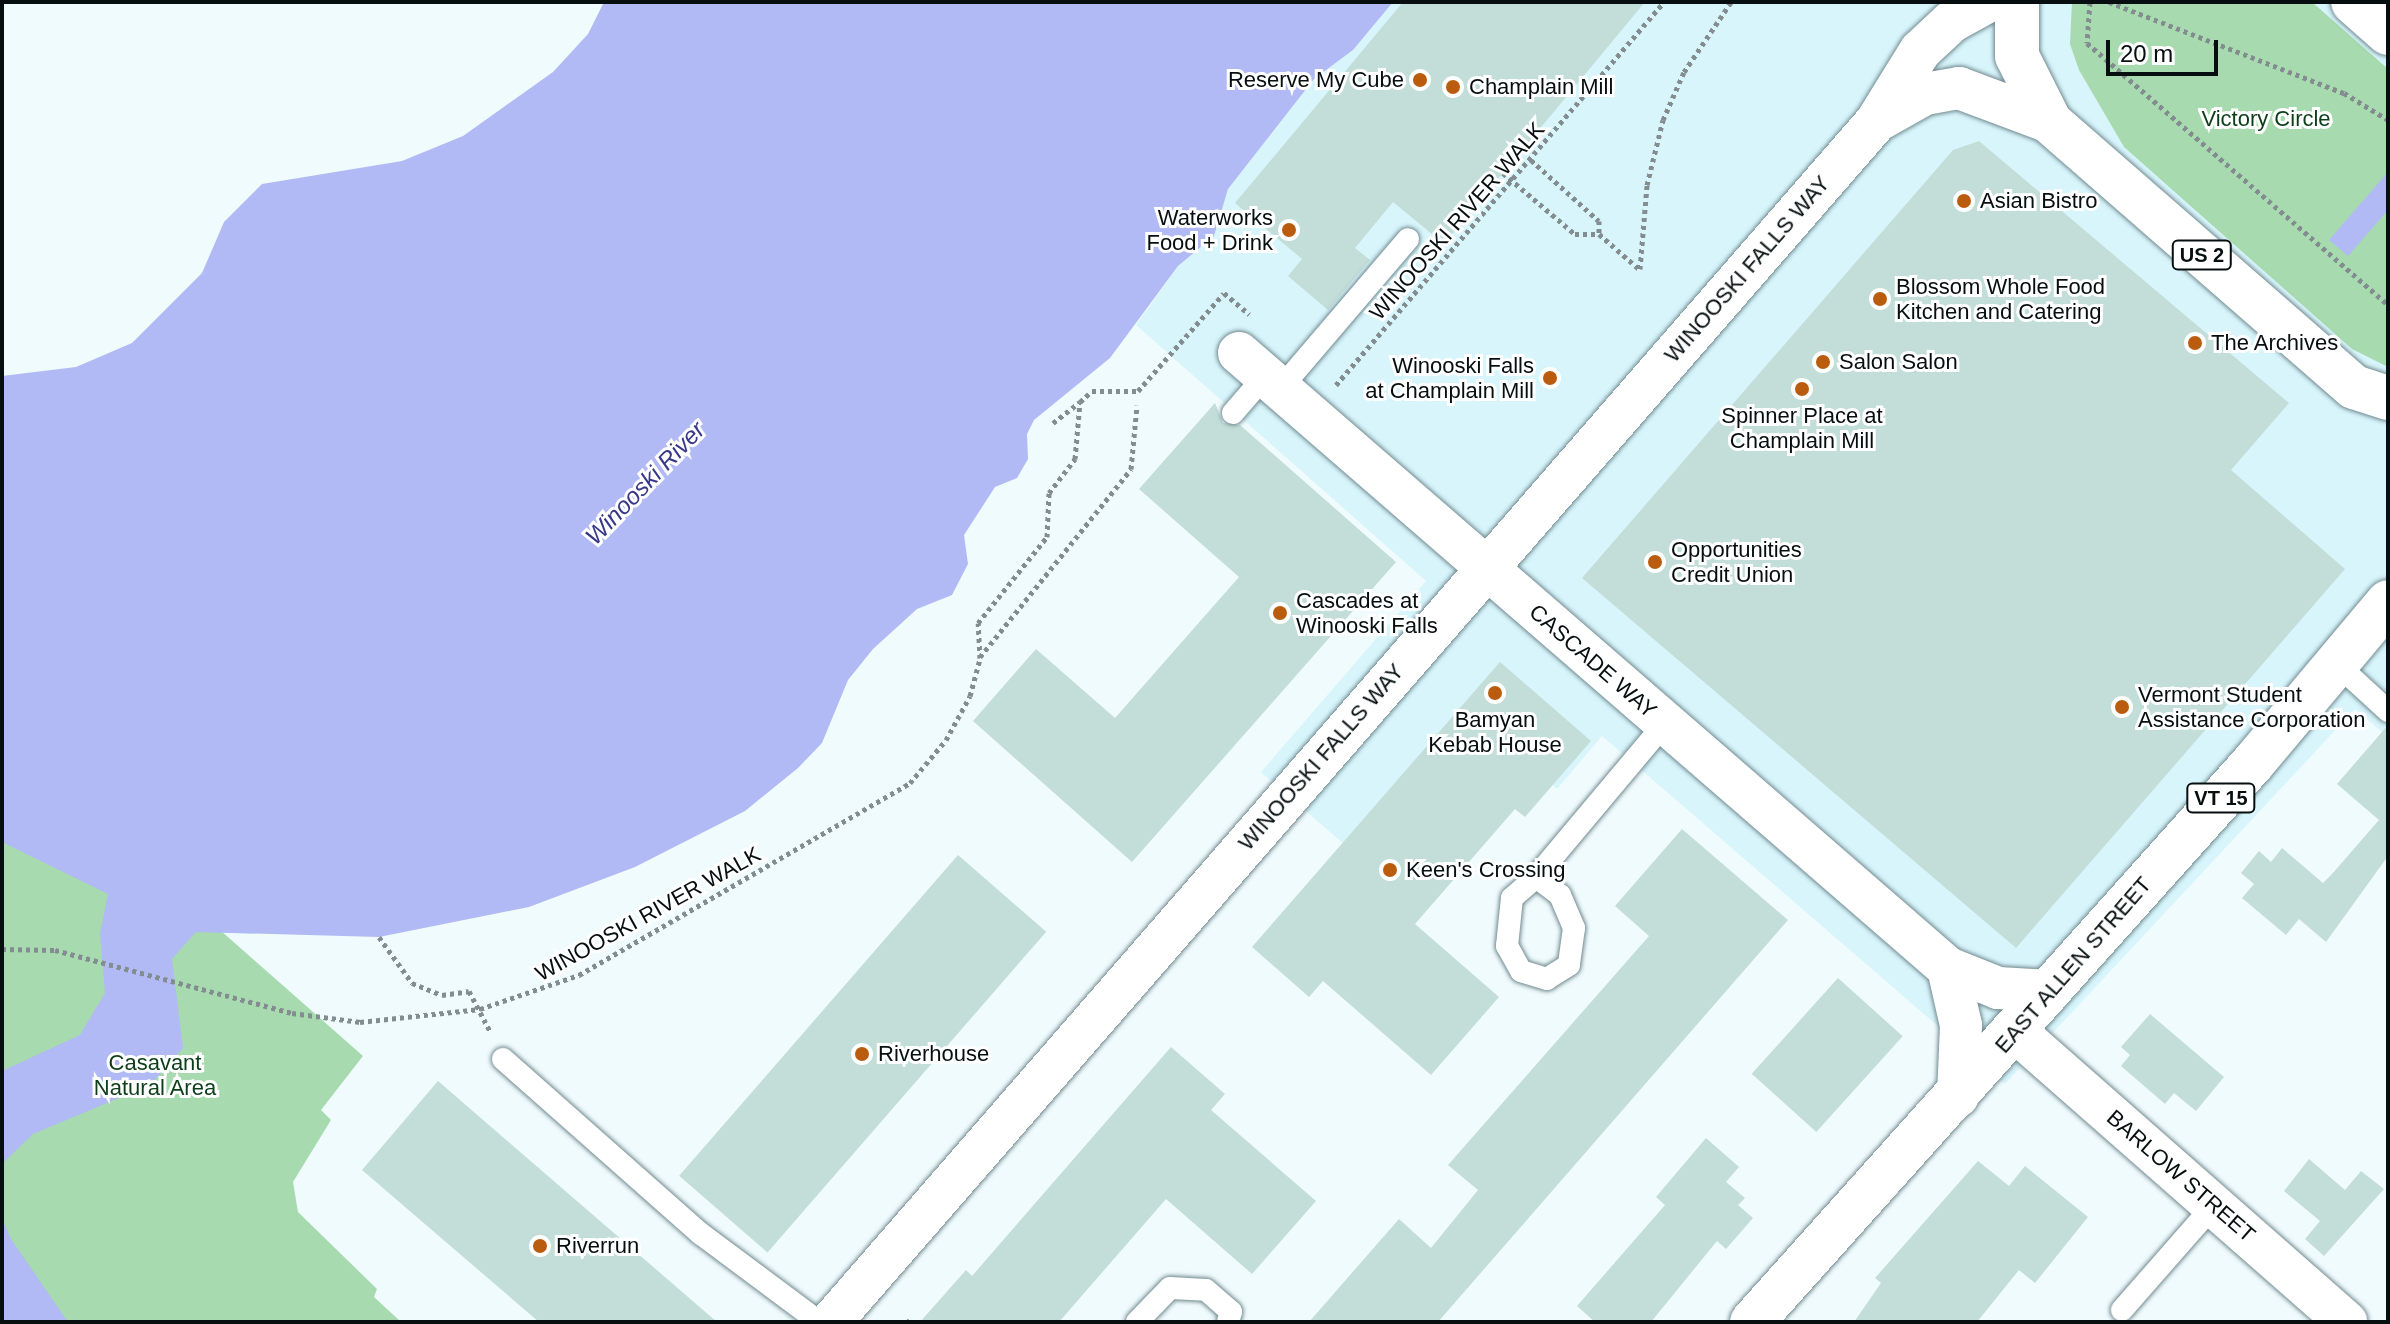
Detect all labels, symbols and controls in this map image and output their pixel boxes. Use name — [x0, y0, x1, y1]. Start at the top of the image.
scale bar — [2110, 24, 2222, 74]
text: 20 m — [2120, 40, 2173, 67]
place label: Reserve My Cube — [1228, 67, 1404, 93]
marker: Reserve My Cube — [1411, 71, 1429, 89]
place label: Champlain Mill — [1469, 74, 1613, 100]
marker: Champlain Mill — [1444, 78, 1462, 96]
park label: Victory Circle — [2201, 106, 2331, 132]
street label: WINOOSKI RIVER WALK — [1364, 117, 1550, 325]
street label: WINOOSKI FALLS WAY — [1659, 170, 1835, 368]
place label: Asian Bistro — [1980, 188, 2097, 214]
marker: Asian Bistro — [1955, 192, 1973, 210]
place label: Waterworks Food + Drink — [1146, 204, 1273, 256]
marker: Waterworks Food + Drink — [1280, 221, 1298, 239]
road number: US 2 — [2170, 239, 2234, 271]
place label: Blossom Whole Food Kitchen and Catering — [1896, 273, 2105, 324]
marker: Blossom Whole Food Kitchen and Catering — [1871, 290, 1889, 308]
place label: The Archives — [2211, 330, 2339, 356]
marker: The Archives — [2186, 334, 2204, 352]
place label: Salon Salon — [1839, 349, 1958, 375]
place label: Winooski Falls at Champlain Mill — [1365, 352, 1534, 404]
marker: Salon Salon — [1814, 353, 1832, 371]
marker: Winooski Falls at Champlain Mill — [1541, 369, 1559, 387]
marker: Spinner Place at Champlain Mill — [1793, 380, 1811, 398]
place label: Spinner Place at Champlain Mill — [1721, 402, 1883, 454]
water label: Winooski River — [579, 416, 711, 550]
place label: Opportunities Credit Union — [1671, 536, 1802, 588]
marker: Opportunities Credit Union — [1646, 553, 1664, 571]
place label: Cascades at Winooski Falls — [1296, 587, 1438, 638]
street label: CASCADE WAY — [1524, 599, 1662, 723]
marker: Cascades at Winooski Falls — [1271, 604, 1289, 622]
street label: WINOOSKI FALLS WAY — [1233, 658, 1409, 856]
place label: Vermont Student Assistance Corporation — [2138, 681, 2365, 732]
marker: Bamyan Kebab House — [1486, 684, 1504, 702]
marker: Vermont Student Assistance Corporation — [2113, 698, 2131, 716]
place label: Bamyan Kebab House — [1428, 706, 1562, 758]
road number: VT 15 — [2185, 782, 2257, 814]
street label: WINOOSKI RIVER WALK — [531, 841, 765, 987]
place label: Keen's Crossing — [1406, 857, 1566, 883]
marker: Keen's Crossing — [1381, 861, 1399, 879]
street label: EAST ALLEN STREET — [1989, 871, 2157, 1059]
place label: Riverhouse — [878, 1041, 989, 1067]
marker: Riverhouse — [853, 1045, 871, 1063]
park label: Casavant Natural Area — [93, 1049, 217, 1100]
street label: BARLOW STREET — [2101, 1104, 2261, 1248]
place label: Riverrun — [556, 1233, 639, 1259]
marker: Riverrun — [531, 1237, 549, 1255]

